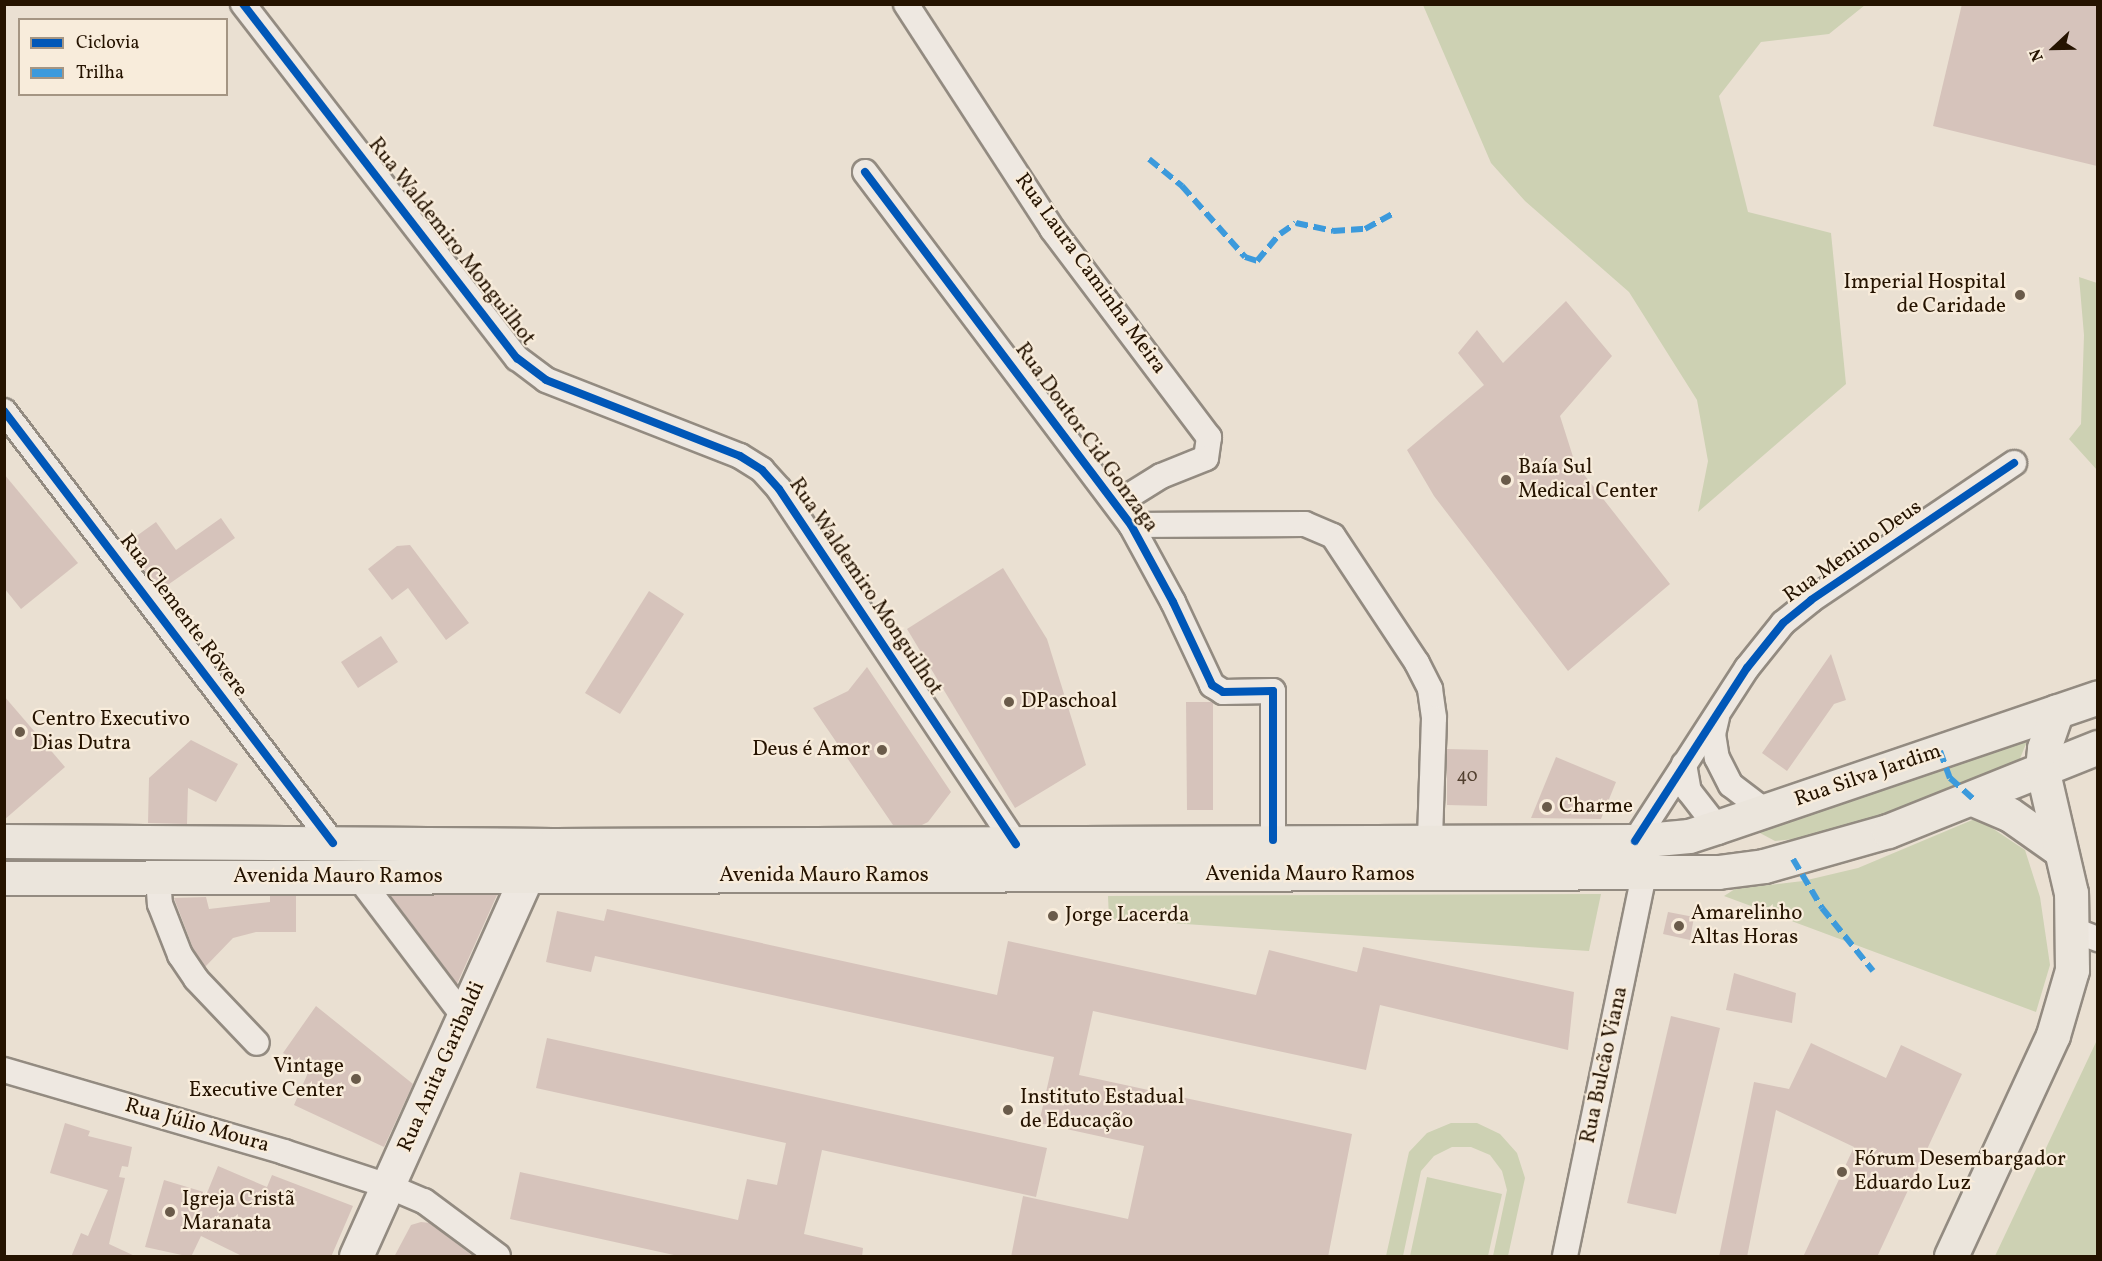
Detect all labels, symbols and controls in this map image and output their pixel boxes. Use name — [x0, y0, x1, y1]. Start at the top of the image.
legend — [18, 18, 228, 96]
north arrow — [2024, 18, 2084, 78]
text: Ciclovia — [76, 31, 139, 56]
text: N — [2025, 45, 2050, 64]
text: Trilha — [76, 61, 124, 86]
street label: Rua Waldemiro Monguilhot — [362, 133, 540, 351]
street label: Rua Laura Caminha Meira — [1009, 169, 1171, 379]
place label: Imperial Hospital de Caridade — [1844, 270, 2006, 320]
marker: Imperial Hospital de Caridade — [2011, 286, 2029, 304]
street label: Rua Doutor Cid Gonzaga — [1009, 338, 1163, 538]
place label: Baía Sul Medical Center — [1518, 455, 1658, 505]
street label: Rua Waldemiro Monguilhot — [783, 473, 947, 701]
marker: Baía Sul Medical Center — [1499, 473, 1513, 487]
street label: Rua Menino Deus — [1779, 495, 1927, 609]
street label: Rua Clemente Rôvere — [113, 529, 253, 703]
place label: DPaschoal — [1021, 689, 1117, 715]
marker: DPaschoal — [1002, 695, 1016, 709]
place label: Centro Executivo Dias Dutra — [32, 707, 190, 757]
marker: Centro Executivo Dias Dutra — [13, 725, 27, 739]
place label: Deus é Amor — [752, 737, 870, 763]
street label: Rua Silva Jardim — [1791, 739, 1945, 813]
marker: Deus é Amor — [875, 743, 889, 757]
house number: 40 — [1456, 766, 1478, 788]
place label: Charme — [1559, 794, 1633, 820]
marker: Charme — [1540, 800, 1554, 814]
street label: Avenida Mauro Ramos — [1205, 862, 1415, 888]
street label: Avenida Mauro Ramos — [719, 863, 929, 889]
street label: Avenida Mauro Ramos — [233, 864, 443, 890]
place label: Amarelinho Altas Horas — [1691, 901, 1802, 951]
place label: Jorge Lacerda — [1065, 903, 1189, 929]
marker: Jorge Lacerda — [1046, 909, 1060, 923]
marker: Amarelinho Altas Horas — [1672, 919, 1686, 933]
street label: Rua Anita Garibaldi — [393, 978, 491, 1156]
street label: Rua Bulcão Viana — [1576, 984, 1634, 1146]
place label: Vintage Executive Center — [189, 1054, 344, 1104]
marker: Vintage Executive Center — [349, 1072, 363, 1086]
place label: Instituto Estadual de Educação — [1020, 1085, 1184, 1135]
street label: Rua Júlio Moura — [122, 1093, 272, 1159]
marker: Instituto Estadual de Educação — [1001, 1103, 1015, 1117]
place label: Fórum Desembargador Eduardo Luz — [1854, 1147, 2066, 1197]
marker: Fórum Desembargador Eduardo Luz — [1835, 1165, 1849, 1179]
place label: Igreja Cristã Maranata — [182, 1187, 295, 1237]
marker: Igreja Cristã Maranata — [163, 1205, 177, 1219]

